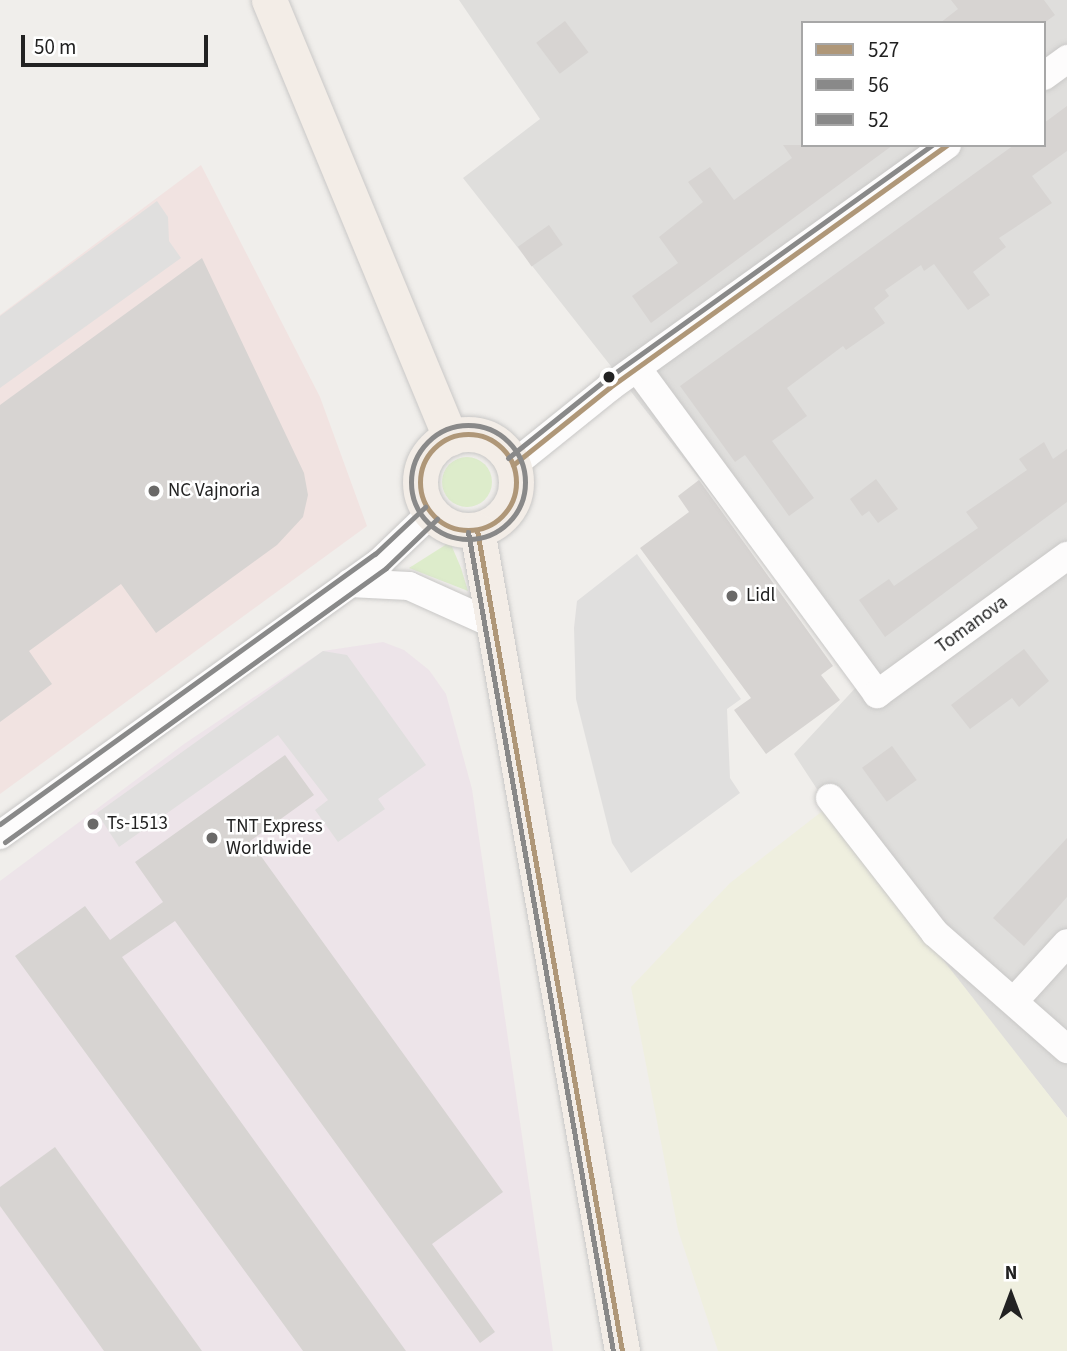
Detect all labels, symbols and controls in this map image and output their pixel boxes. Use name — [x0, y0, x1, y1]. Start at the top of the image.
scale bar — [24, 21, 212, 65]
legend — [801, 21, 1046, 147]
text: 50 m — [34, 32, 76, 62]
text: 527 — [868, 35, 899, 65]
text: 56 — [868, 70, 889, 100]
text: 52 — [868, 105, 889, 135]
unlabelled marker — [602, 370, 616, 384]
place label: NC Vajnoria — [168, 480, 260, 502]
marker: NC Vajnoria — [146, 483, 162, 499]
place label: Lidl — [746, 585, 775, 607]
marker: Lidl — [724, 588, 740, 604]
street label: Tomanova — [932, 591, 1012, 659]
place label: Ts-1513 — [107, 813, 168, 835]
marker: Ts-1513 — [85, 816, 101, 832]
place label: TNT Express Worldwide — [226, 816, 323, 860]
marker: TNT Express Worldwide — [204, 830, 220, 846]
north arrow — [976, 1260, 1046, 1330]
text: N — [1005, 1260, 1017, 1287]

